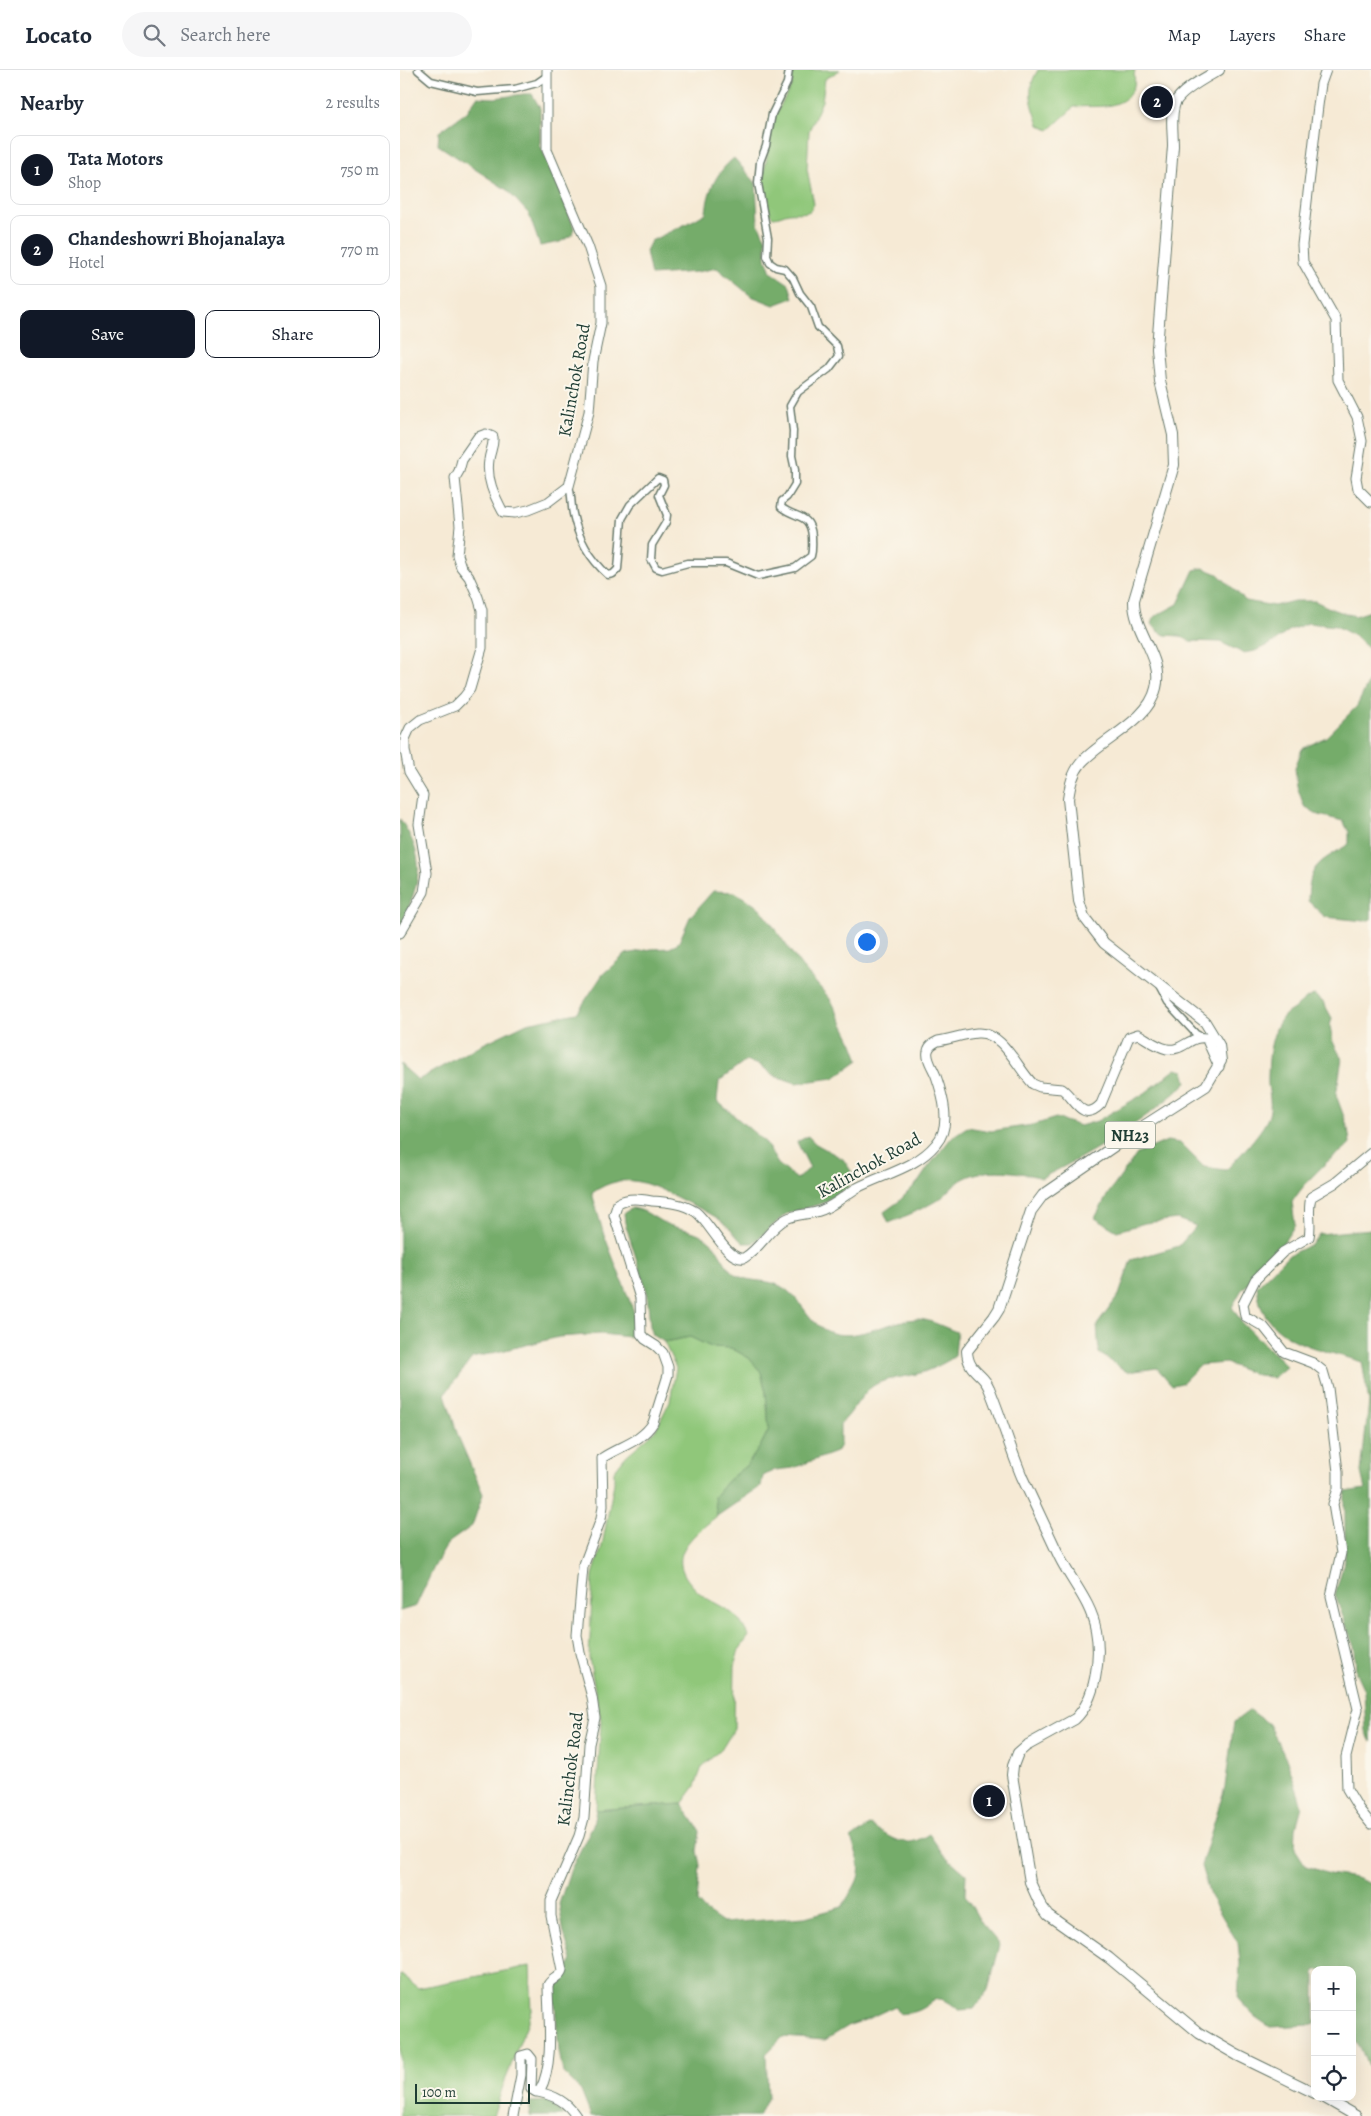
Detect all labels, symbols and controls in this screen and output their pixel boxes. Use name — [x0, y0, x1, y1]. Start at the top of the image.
search box — [122, 12, 472, 57]
text: Locato — [25, 19, 92, 51]
icon: search — [140, 21, 168, 49]
text: Search here — [180, 22, 271, 48]
text: Map — [1168, 23, 1201, 47]
text: Layers — [1229, 23, 1276, 47]
text: Share — [1304, 23, 1346, 47]
pin: 2 — [1141, 83, 1173, 121]
text: Nearby — [20, 89, 83, 117]
text: 2 results — [325, 92, 380, 114]
text: Tata Motors — [68, 146, 163, 172]
text: 1 — [34, 159, 40, 181]
text: 750 m — [340, 159, 379, 181]
text: Shop — [68, 172, 101, 194]
text: Chandeshowri Bhojanalaya — [68, 226, 285, 252]
text: 2 — [33, 239, 41, 261]
text: 770 m — [341, 239, 379, 261]
text: Hotel — [68, 252, 104, 274]
button: Save — [20, 310, 195, 358]
button: Share — [205, 310, 380, 358]
street label: Kalinchok Road — [552, 321, 596, 439]
your location — [854, 929, 880, 955]
road number: NH23 — [1105, 1122, 1155, 1148]
street label: Kalinchok Road — [813, 1126, 925, 1203]
street label: Kalinchok Road — [551, 1710, 589, 1828]
pin: 1 — [973, 1782, 1005, 1820]
map controls — [1311, 1966, 1356, 2101]
button: + — [1311, 1966, 1356, 2011]
button: − — [1311, 2011, 1356, 2056]
button: locate — [1311, 2056, 1356, 2101]
scale bar — [415, 2081, 530, 2104]
text: 100 m — [422, 2083, 456, 2102]

